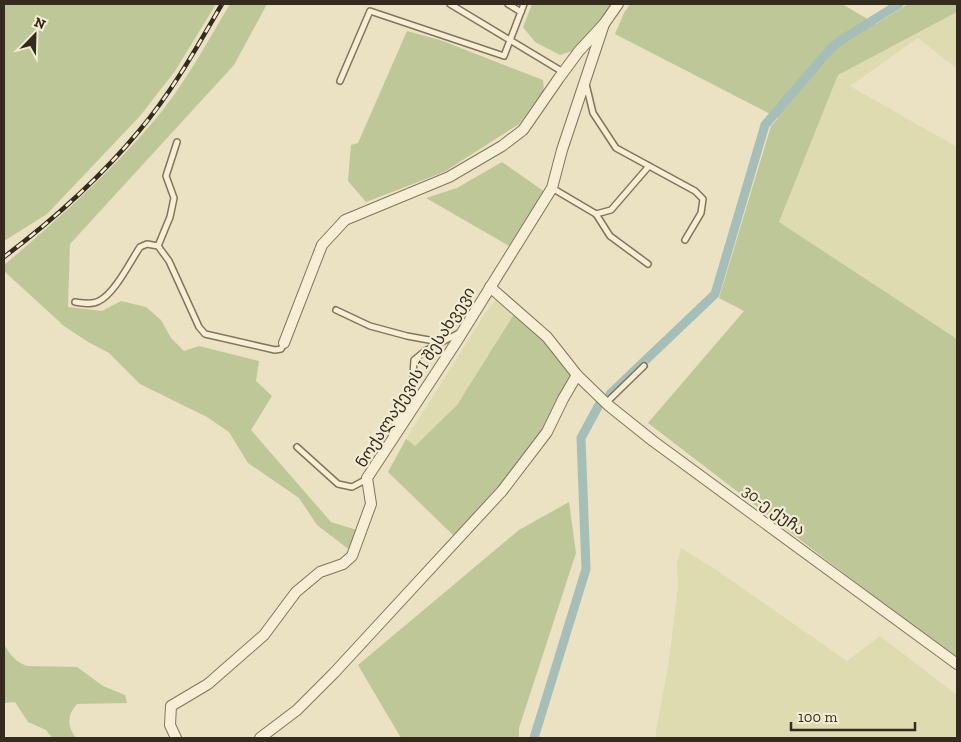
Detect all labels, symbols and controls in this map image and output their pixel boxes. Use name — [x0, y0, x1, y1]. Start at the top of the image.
north arrow — [10, 10, 60, 60]
text: N — [32, 14, 48, 34]
street label: ნოქალაქევის I შესახვევი — [351, 283, 479, 471]
street label: 30-ე ქუჩა — [739, 481, 809, 539]
scale bar — [791, 700, 915, 732]
text: 100 m — [798, 708, 837, 726]

